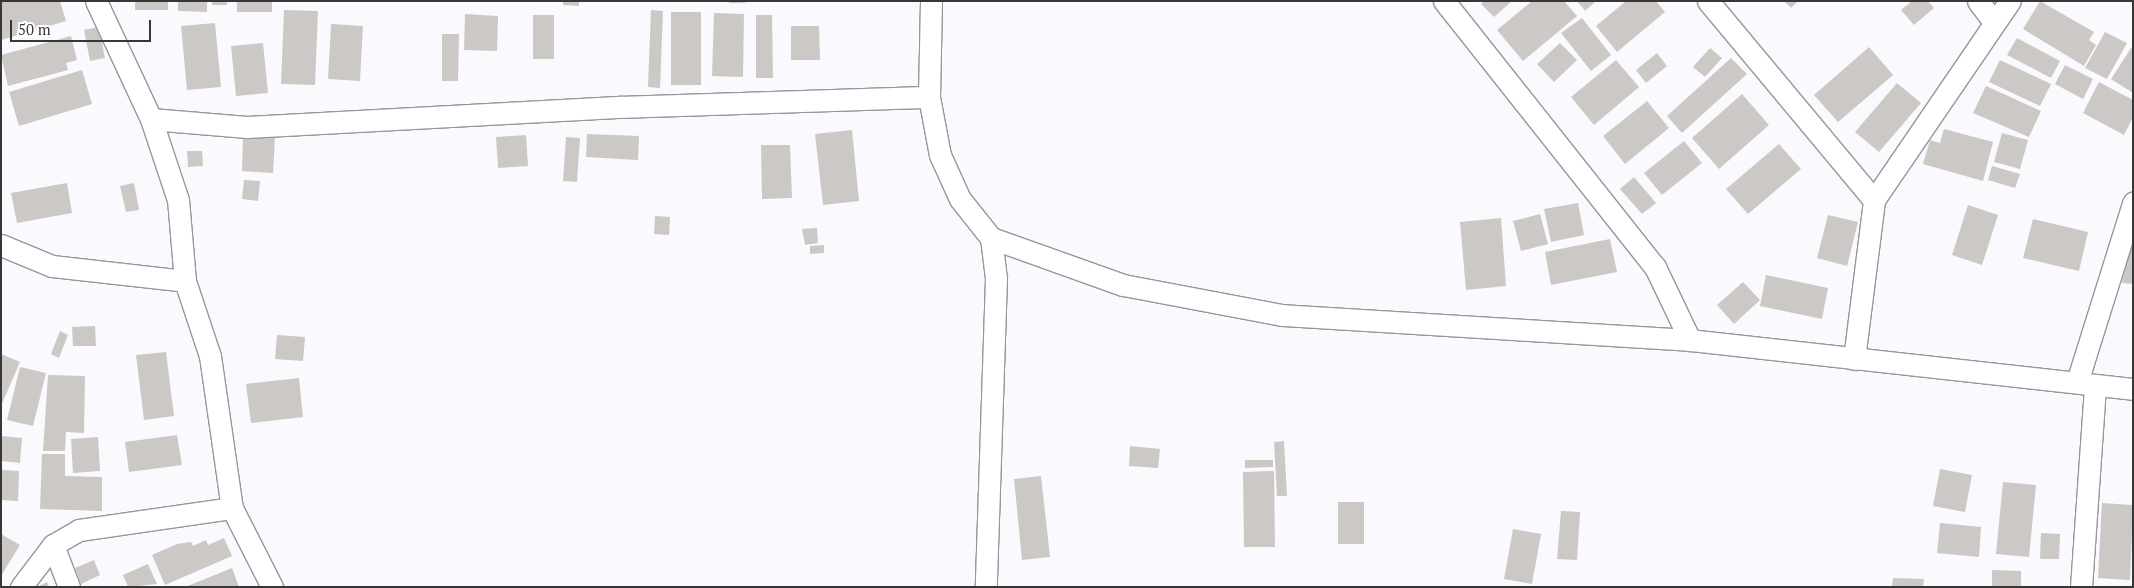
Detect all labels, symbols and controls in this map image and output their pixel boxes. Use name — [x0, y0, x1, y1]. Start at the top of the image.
scale bar — [12, 10, 154, 42]
text: 50 m — [18, 19, 51, 39]

